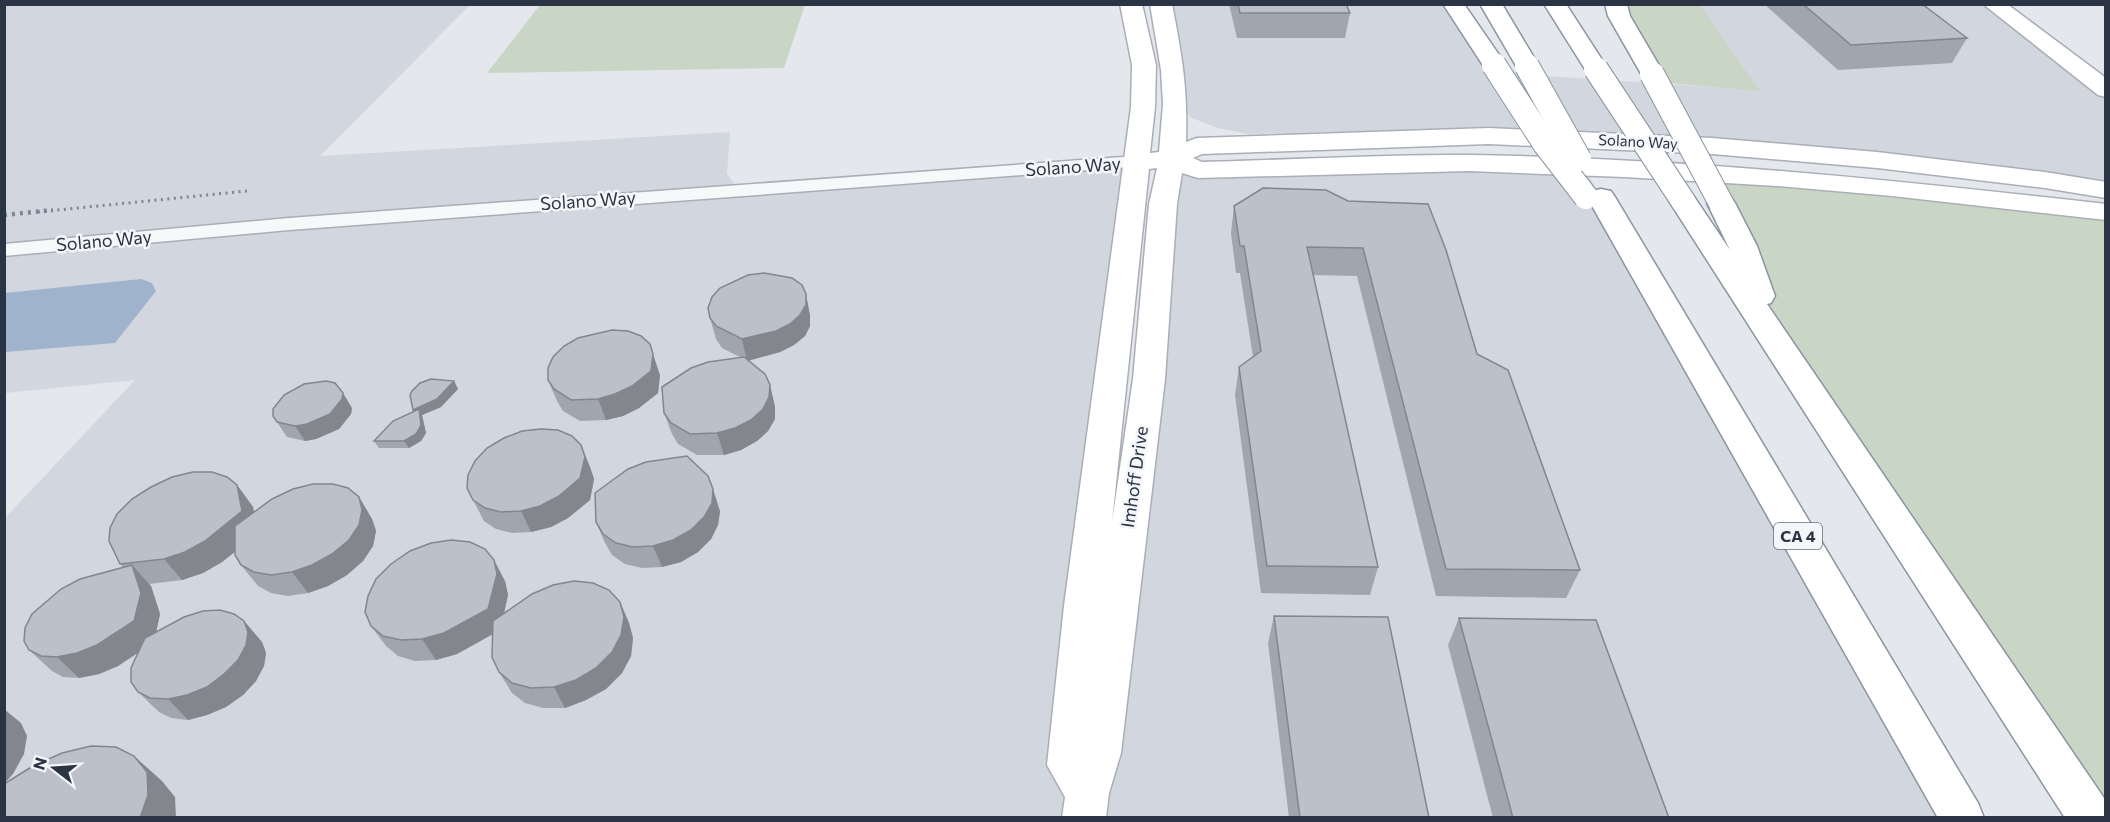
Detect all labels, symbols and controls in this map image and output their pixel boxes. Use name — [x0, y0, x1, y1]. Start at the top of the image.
street label: Solano Way — [1598, 130, 1679, 152]
street label: Solano Way — [1024, 152, 1121, 180]
street label: Solano Way — [539, 186, 636, 214]
street label: Solano Way — [55, 225, 153, 255]
street label: Imhoff Drive — [1116, 425, 1152, 529]
road number: CA 4 — [1774, 523, 1822, 549]
north arrow — [24, 738, 84, 798]
text: N — [28, 755, 50, 772]

